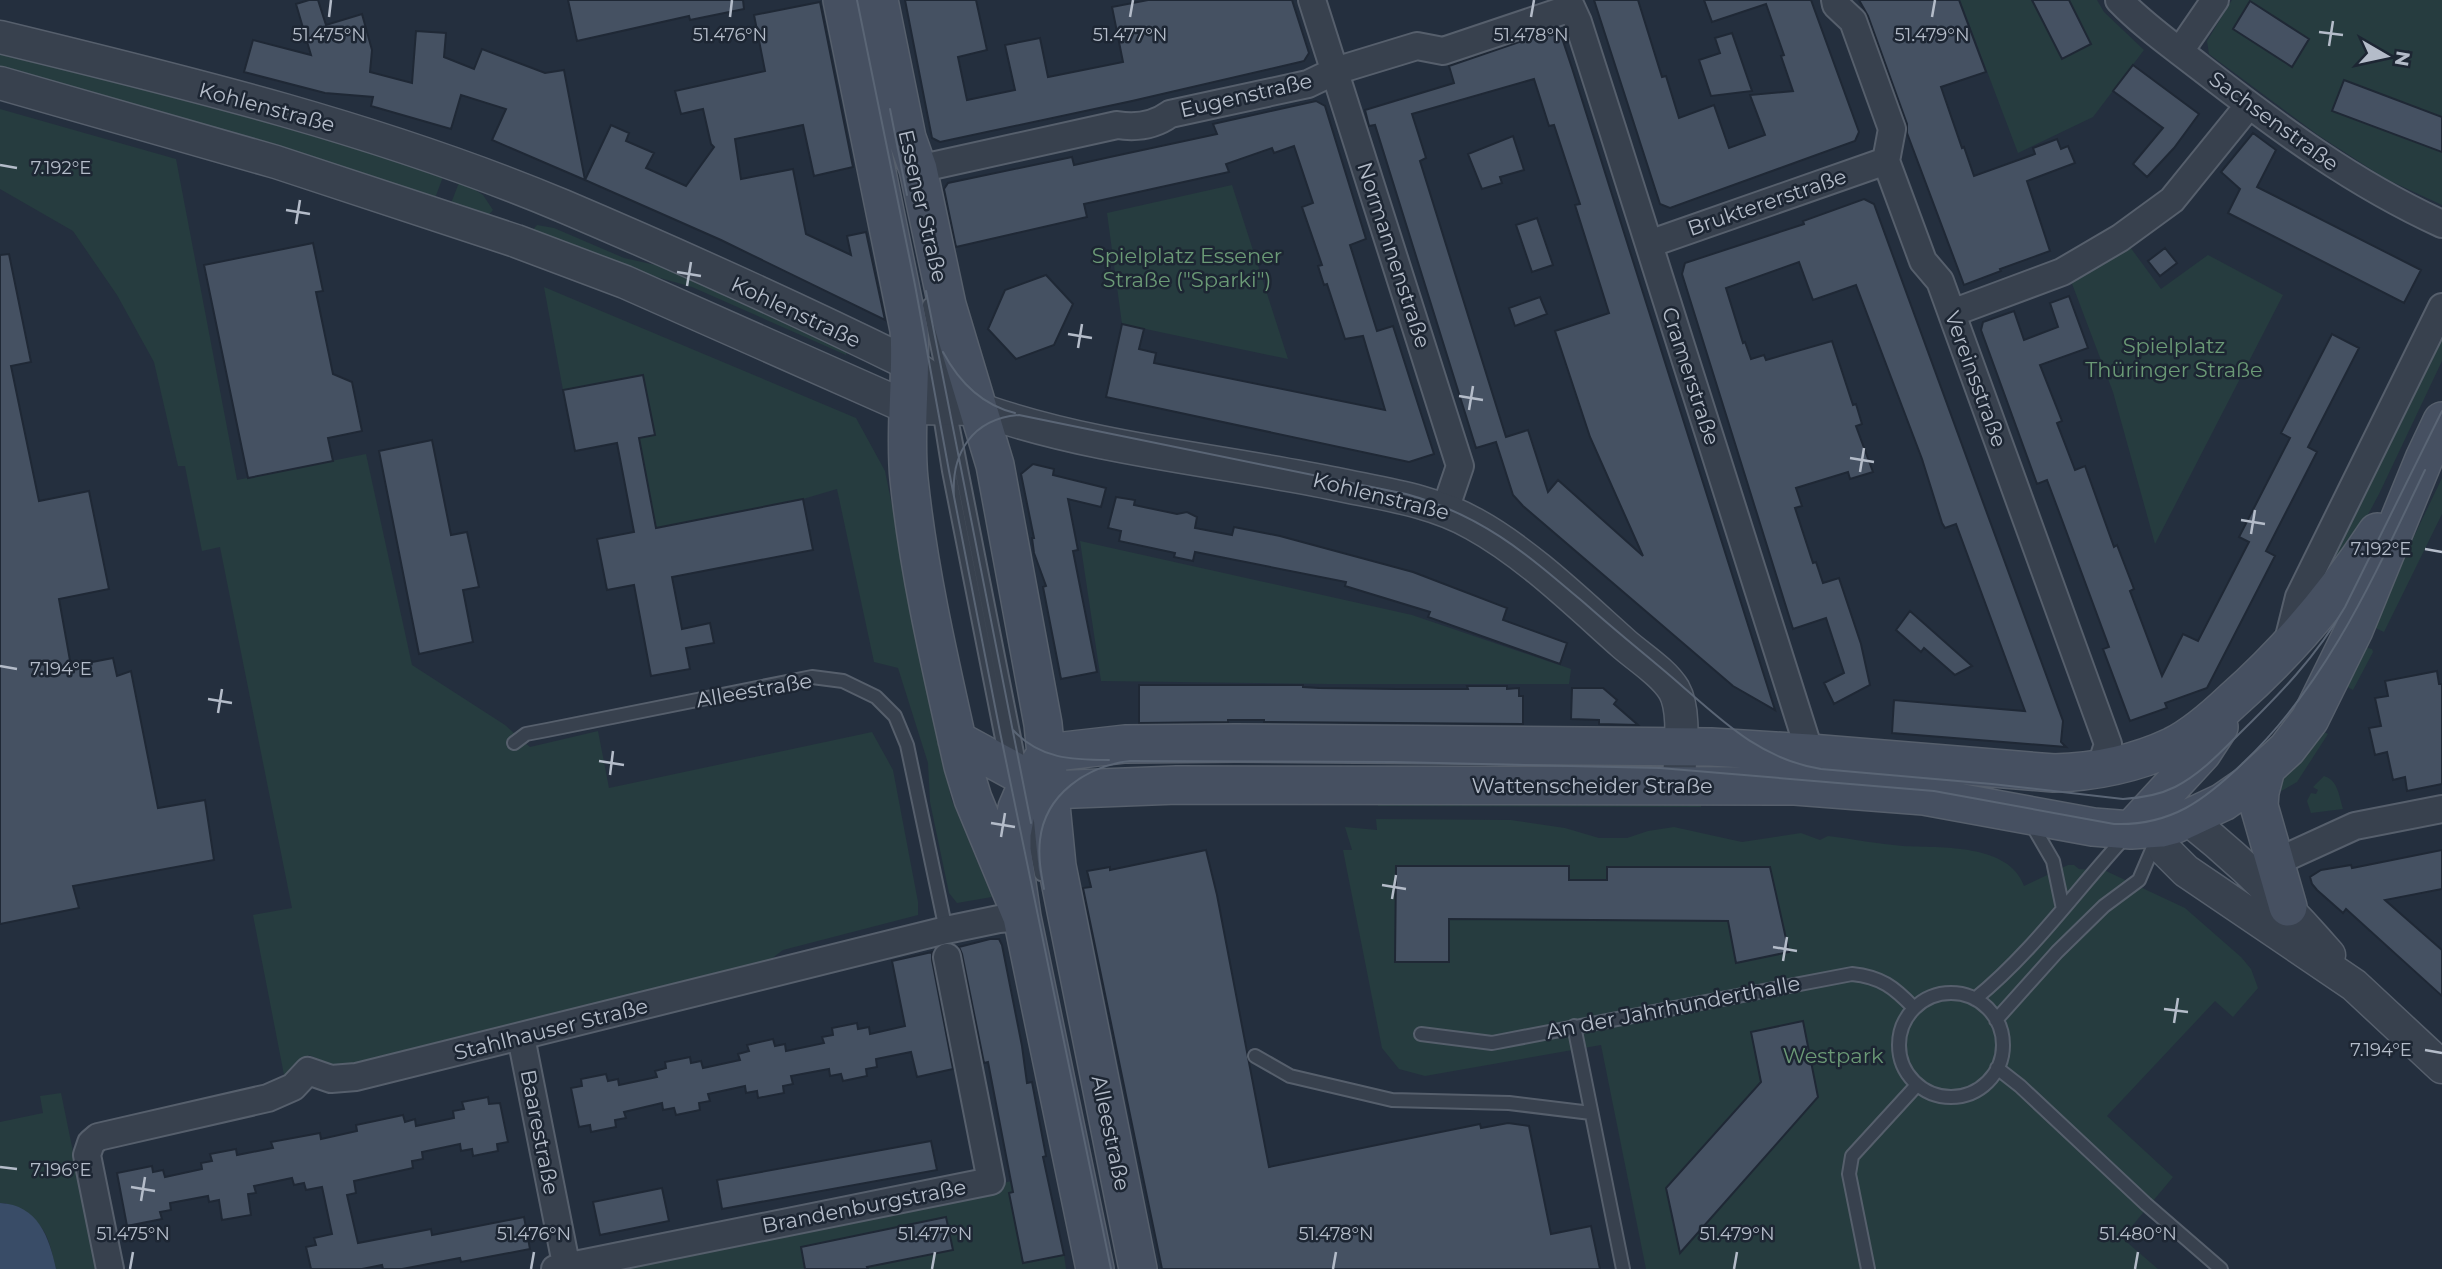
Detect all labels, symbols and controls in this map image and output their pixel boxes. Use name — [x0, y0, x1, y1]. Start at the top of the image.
north arrow — [2351, 21, 2421, 91]
text: 51.475°N — [292, 24, 366, 46]
text: 51.476°N — [693, 24, 767, 46]
text: 51.477°N — [1093, 24, 1167, 46]
text: 51.478°N — [1493, 24, 1569, 46]
text: 51.479°N — [1894, 24, 1970, 46]
text: N — [2390, 49, 2415, 68]
street label: Sachsenstraße — [2204, 66, 2344, 176]
street label: Eugenstraße — [1178, 68, 1314, 122]
street label: Kohlenstraße — [196, 77, 338, 137]
street label: Essener Straße — [893, 127, 953, 285]
text: 7.192°E — [31, 157, 91, 179]
street label: Normannenstraße — [1352, 159, 1436, 351]
street label: Bruktererstraße — [1684, 163, 1850, 241]
park label: Spielplatz Essener Straße ("Sparki") — [1092, 243, 1282, 292]
street label: Kohlenstraße — [727, 271, 865, 353]
street label: Cramerstraße — [1657, 304, 1725, 448]
street label: Vereinsstraße — [1940, 308, 2012, 450]
park label: Spielplatz Thüringer Straße — [2085, 333, 2263, 382]
street label: Kohlenstraße — [1310, 467, 1452, 525]
text: 7.192°E — [2351, 538, 2411, 560]
text: 7.194°E — [30, 658, 92, 680]
street label: Alleestraße — [694, 668, 814, 712]
street label: Wattenscheider Straße — [1471, 773, 1713, 798]
street label: An der Jahrhunderthalle — [1544, 970, 1802, 1044]
street label: Stahlhauser Straße — [451, 993, 651, 1065]
text: 7.194°E — [2350, 1039, 2412, 1061]
park label: Westpark — [1782, 1043, 1884, 1068]
street label: Baarestraße — [516, 1067, 564, 1197]
street label: Alleestraße — [1087, 1073, 1135, 1193]
text: 7.196°E — [31, 1159, 91, 1181]
street label: Brandenburgstraße — [760, 1174, 968, 1238]
text: 51.475°N — [96, 1223, 170, 1245]
text: 51.476°N — [497, 1223, 571, 1245]
text: 51.477°N — [898, 1223, 972, 1245]
text: 51.478°N — [1298, 1223, 1374, 1245]
text: 51.479°N — [1699, 1223, 1775, 1245]
text: 51.480°N — [2099, 1223, 2177, 1245]

